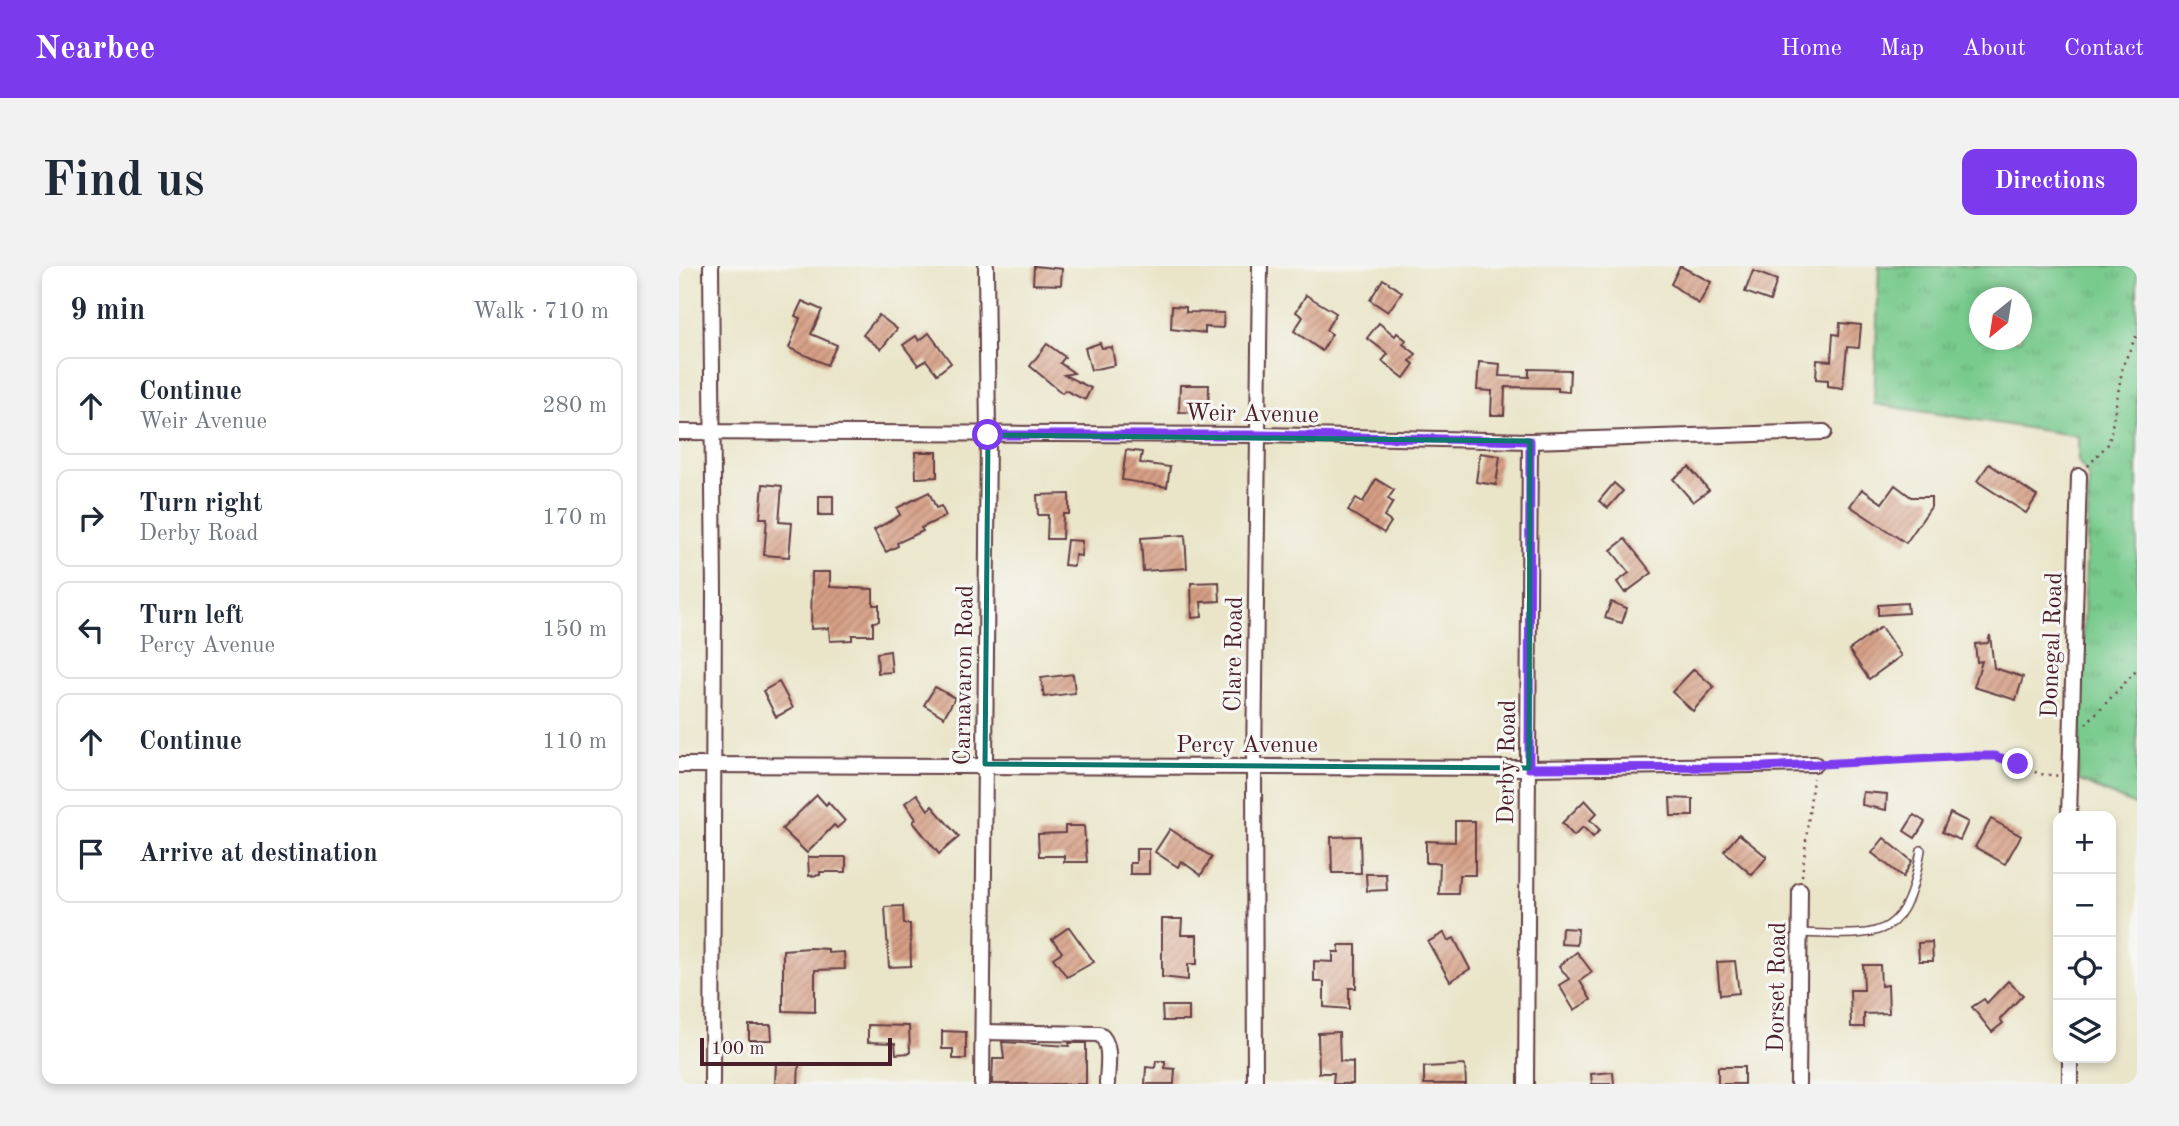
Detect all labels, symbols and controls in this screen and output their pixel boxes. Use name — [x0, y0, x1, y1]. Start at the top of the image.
text: Nearbee — [35, 33, 155, 66]
text: Home — [1781, 37, 1842, 61]
text: Map — [1880, 37, 1924, 61]
text: About — [1962, 37, 2026, 61]
text: Contact — [2064, 37, 2144, 61]
button: Directions — [1962, 149, 2137, 215]
text: Find us — [42, 158, 205, 207]
north arrow — [1969, 287, 2032, 350]
text: 9 min — [70, 296, 145, 326]
text: Walk · 710 m — [473, 300, 609, 323]
text: Continue — [139, 379, 242, 405]
icon: ahead — [72, 387, 110, 425]
text: 280 m — [542, 394, 607, 417]
street label: Weir Avenue — [1185, 402, 1319, 428]
text: Weir Avenue — [139, 410, 267, 433]
route start — [972, 419, 1003, 450]
text: Turn right — [139, 491, 262, 517]
icon: right — [72, 499, 110, 537]
text: 170 m — [542, 506, 607, 529]
text: Derby Road — [139, 522, 259, 545]
street label: Donegal Road — [2038, 572, 2068, 719]
street label: Carnavaron Road — [951, 585, 979, 765]
street label: Clare Road — [1222, 596, 1248, 712]
text: Turn left — [139, 603, 244, 629]
icon: left — [72, 611, 110, 649]
text: 150 m — [542, 618, 607, 641]
text: Percy Avenue — [139, 634, 275, 657]
street label: Derby Road — [1495, 699, 1521, 825]
icon: ahead — [72, 723, 110, 761]
text: Continue — [139, 729, 242, 755]
text: 110 m — [542, 730, 607, 753]
street label: Percy Avenue — [1176, 734, 1318, 758]
route end — [2002, 748, 2033, 779]
map controls — [2053, 811, 2116, 1063]
button: + — [2053, 811, 2116, 874]
icon: arrive — [72, 835, 110, 873]
text: Arrive at destination — [139, 841, 378, 867]
button: − — [2053, 874, 2116, 937]
street label: Dorset Road — [1765, 922, 1791, 1052]
button: locate — [2053, 937, 2116, 1000]
button: layers — [2053, 1000, 2116, 1063]
scale bar — [700, 1035, 893, 1067]
text: 100 m — [711, 1040, 764, 1059]

